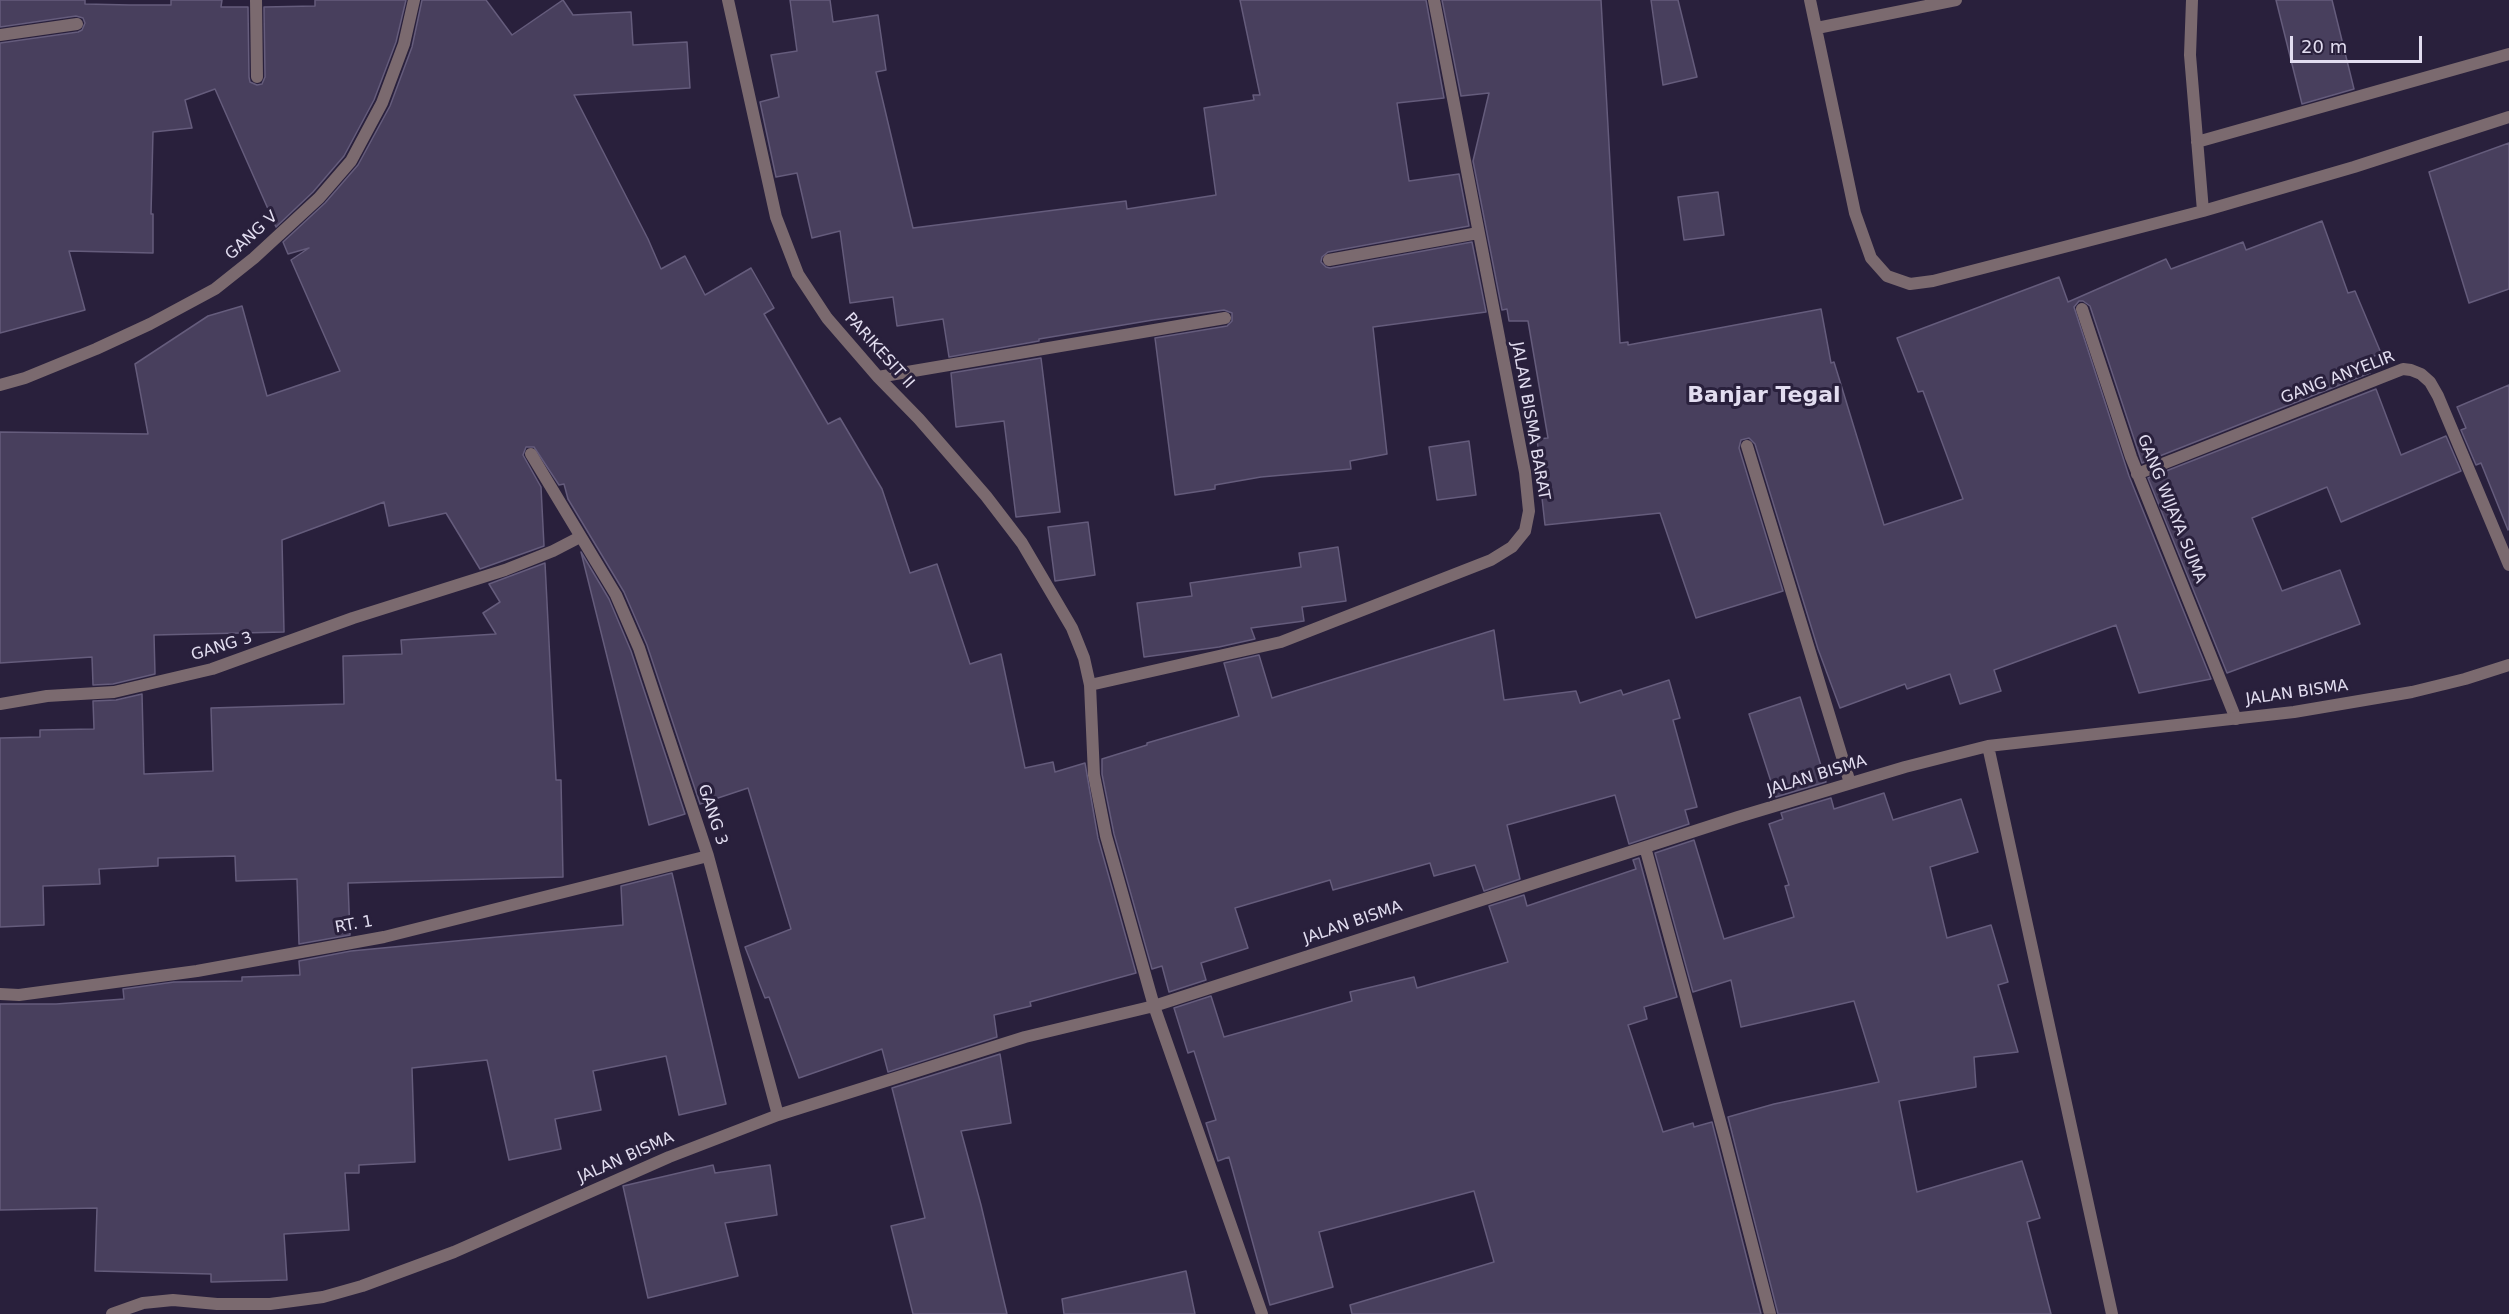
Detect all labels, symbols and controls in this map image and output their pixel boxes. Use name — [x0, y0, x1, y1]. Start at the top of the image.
scale bar — [2293, 24, 2425, 62]
text: 20 m — [2301, 36, 2347, 57]
street label: GANG V — [222, 208, 282, 264]
street label: PARIKESIT II — [840, 309, 918, 393]
street label: JALAN BISMA BARAT — [1507, 340, 1553, 502]
street label: GANG ANYELIR — [2278, 347, 2398, 409]
district label: Banjar Tegal — [1687, 383, 1841, 409]
street label: GANG WIJAYA SUMA — [2132, 432, 2210, 586]
street label: GANG 3 — [189, 629, 255, 665]
street label: JALAN BISMA — [2245, 676, 2349, 710]
street label: JALAN BISMA — [1765, 752, 1869, 800]
street label: GANG 3 — [693, 782, 731, 848]
street label: JALAN BISMA — [1301, 897, 1405, 949]
street label: RT. 1 — [334, 912, 374, 938]
street label: JALAN BISMA — [575, 1128, 677, 1188]

